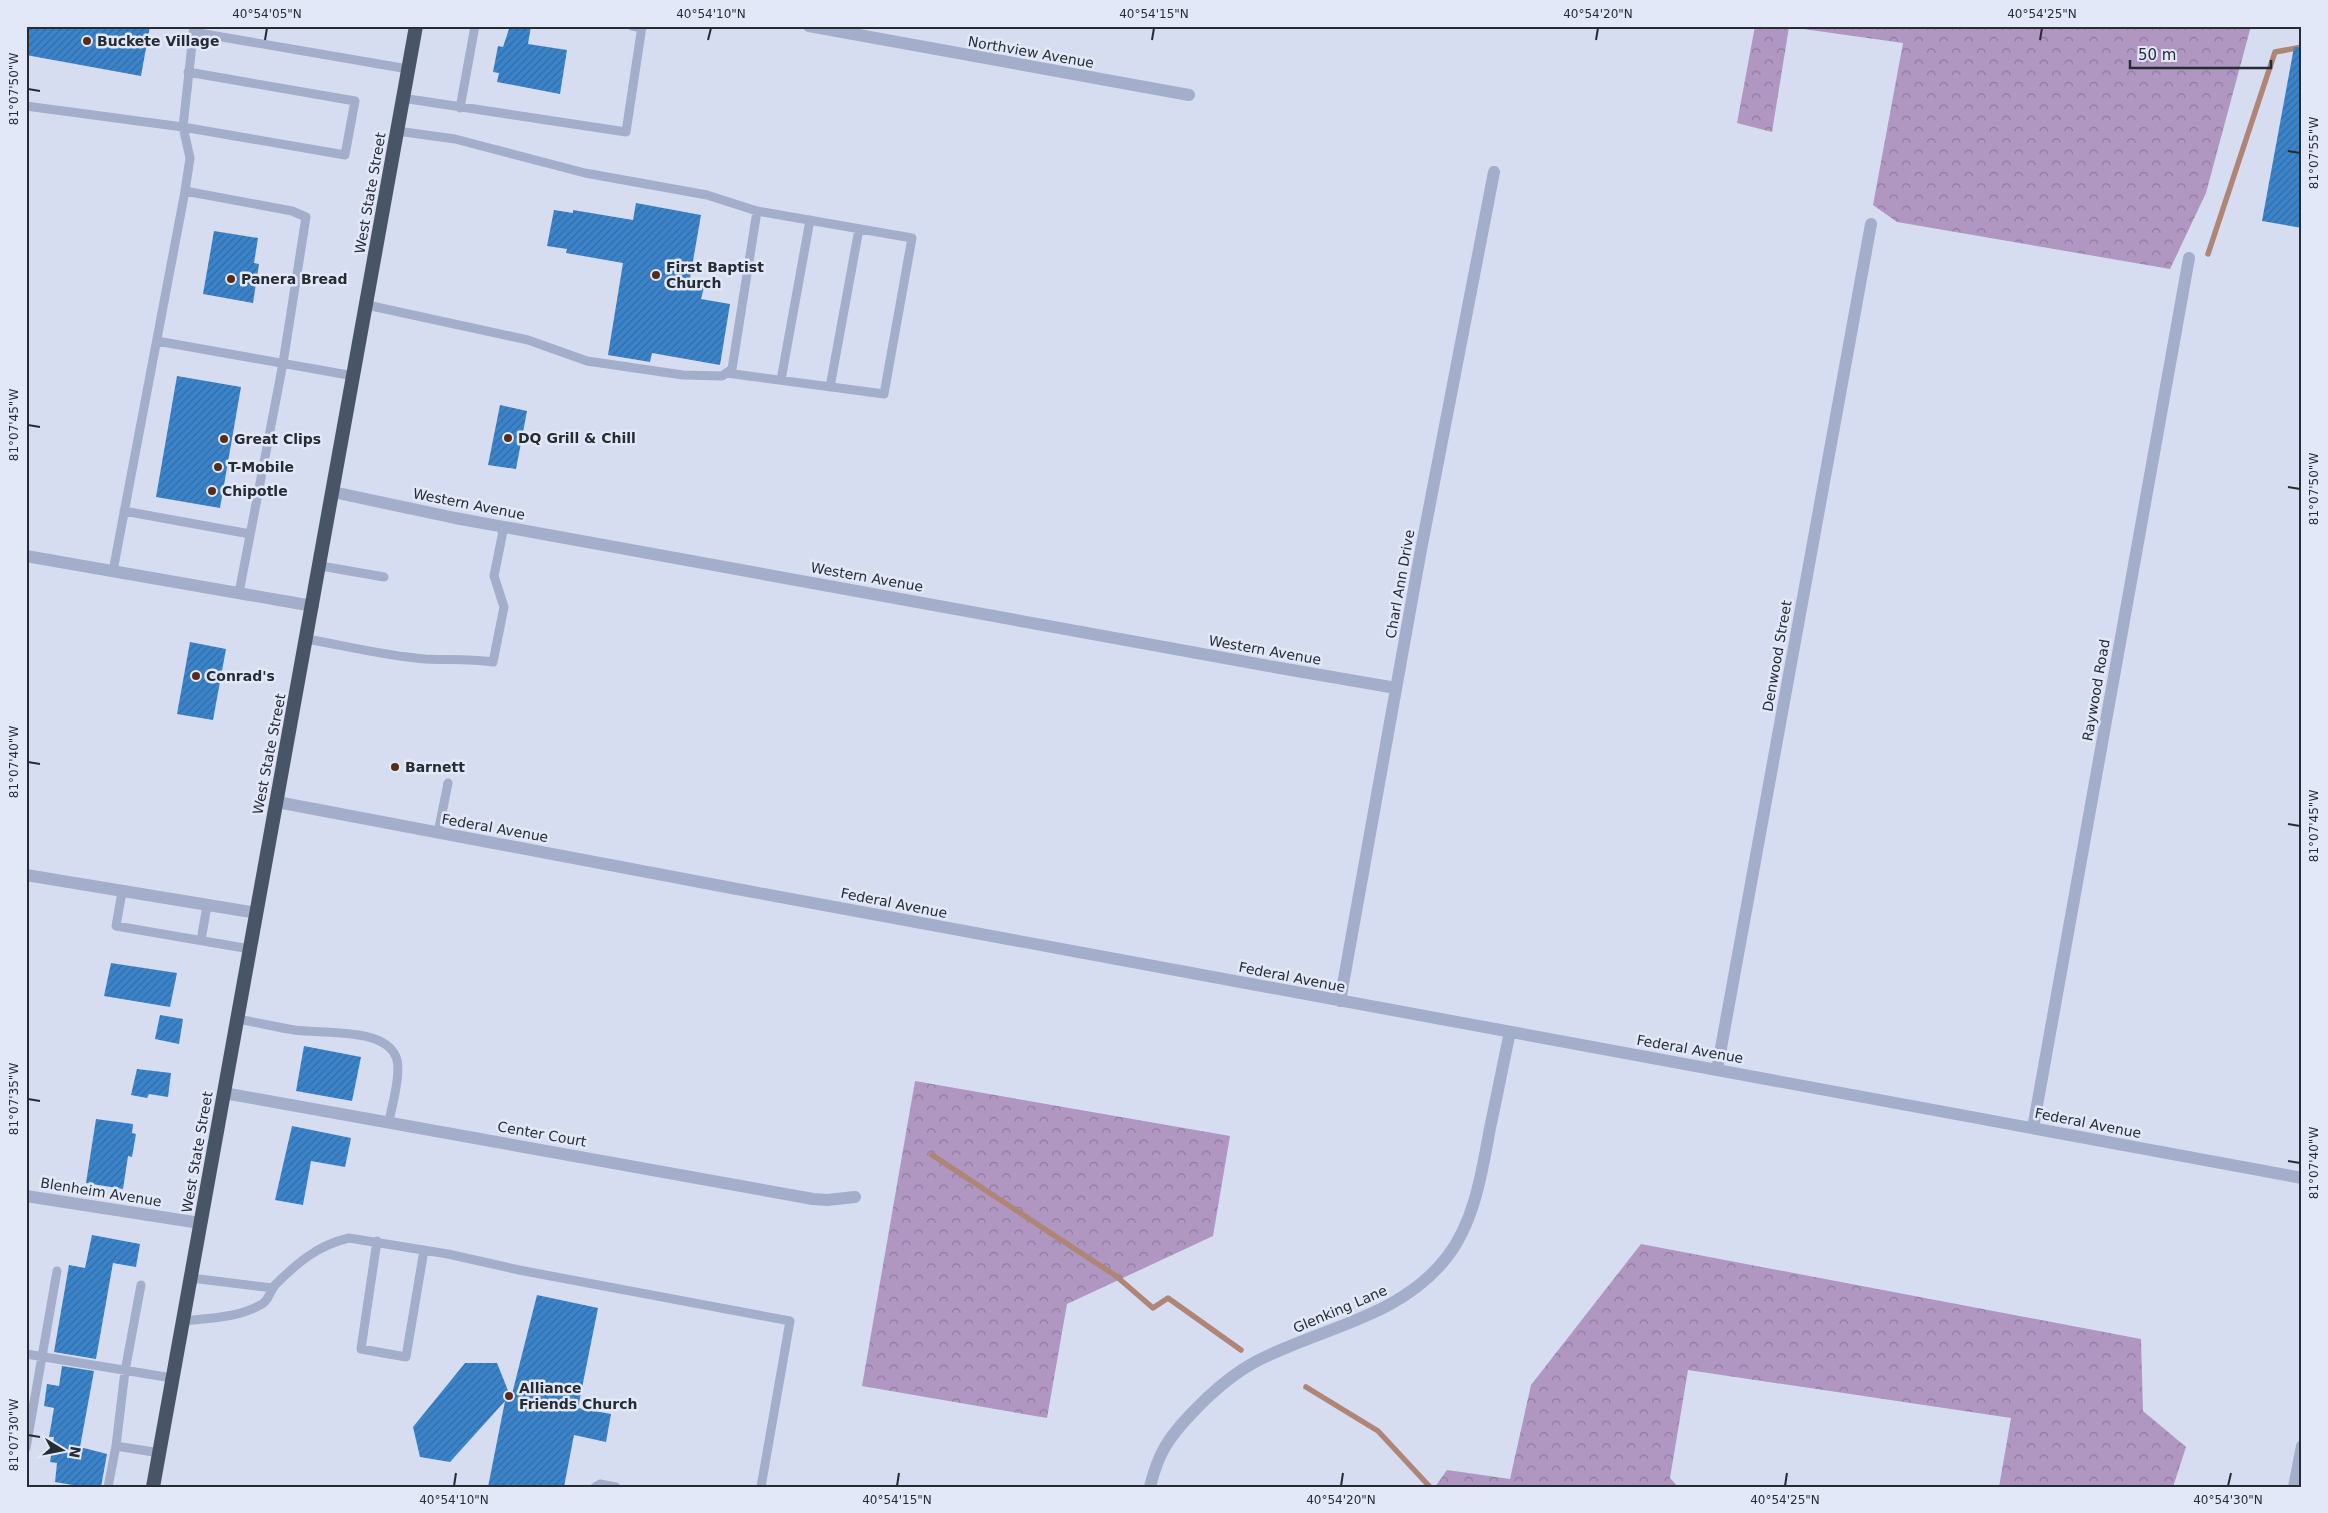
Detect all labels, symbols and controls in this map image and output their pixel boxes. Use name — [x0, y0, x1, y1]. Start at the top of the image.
text: 40°54'05"N — [232, 7, 302, 21]
text: 40°54'10"N — [676, 7, 746, 21]
text: 40°54'15"N — [1119, 7, 1189, 21]
text: 40°54'20"N — [1563, 7, 1633, 21]
text: 40°54'25"N — [2007, 7, 2077, 21]
place label: Buckete Village — [97, 33, 219, 49]
street label: Northview Avenue — [967, 33, 1095, 71]
marker: Buckete Village — [81, 35, 93, 47]
scale bar — [2130, 38, 2272, 70]
text: 50 m — [2138, 46, 2176, 64]
text: 81°07'50"W — [7, 53, 21, 125]
text: 81°07'55"W — [2307, 117, 2321, 189]
street label: West State Street — [351, 131, 389, 255]
place label: First Baptist Church — [666, 259, 764, 291]
marker: First Baptist Church — [650, 269, 662, 281]
place label: Panera Bread — [241, 271, 348, 287]
marker: Panera Bread — [225, 273, 237, 285]
text: 81°07'45"W — [7, 389, 21, 461]
place label: DQ Grill & Chill — [518, 430, 636, 446]
place label: Great Clips — [234, 431, 321, 447]
marker: DQ Grill & Chill — [502, 432, 514, 444]
marker: Great Clips — [218, 433, 230, 445]
text: 81°07'50"W — [2307, 453, 2321, 525]
place label: T-Mobile — [228, 459, 294, 475]
marker: T-Mobile — [212, 461, 224, 473]
place label: Chipotle — [222, 483, 288, 499]
marker: Chipotle — [206, 485, 218, 497]
street label: Western Avenue — [412, 485, 526, 523]
street label: Charl Ann Drive — [1383, 528, 1417, 640]
street label: Western Avenue — [810, 559, 924, 595]
street label: Denwood Street — [1759, 599, 1795, 713]
street label: Western Avenue — [1208, 632, 1322, 668]
street label: Raywood Road — [2079, 638, 2113, 742]
place label: Conrad's — [206, 668, 275, 684]
marker: Conrad's — [190, 670, 202, 682]
street label: West State Street — [249, 692, 289, 816]
text: 81°07'40"W — [7, 726, 21, 798]
place label: Barnett — [405, 759, 465, 775]
marker: Barnett — [389, 761, 401, 773]
text: 81°07'45"W — [2307, 790, 2321, 862]
street label: Federal Avenue — [440, 811, 550, 845]
street label: Federal Avenue — [839, 885, 949, 921]
street label: Federal Avenue — [1237, 959, 1347, 995]
street label: Federal Avenue — [1635, 1032, 1745, 1066]
text: 81°07'35"W — [7, 1063, 21, 1135]
street label: West State Street — [178, 1090, 216, 1214]
street label: Federal Avenue — [2033, 1105, 2143, 1141]
street label: Center Court — [496, 1118, 588, 1150]
text: 81°07'40"W — [2307, 1127, 2321, 1199]
street label: Blenheim Avenue — [39, 1175, 163, 1209]
street label: Glenking Lane — [1291, 1282, 1389, 1336]
place label: Alliance Friends Church — [519, 1380, 637, 1412]
marker: Alliance Friends Church — [503, 1390, 515, 1402]
text: 81°07'30"W — [7, 1399, 21, 1471]
north arrow — [38, 1426, 88, 1476]
text: N — [66, 1445, 84, 1459]
text: 40°54'10"N — [419, 1493, 489, 1507]
text: 40°54'15"N — [862, 1493, 932, 1507]
text: 40°54'20"N — [1306, 1493, 1376, 1507]
text: 40°54'25"N — [1750, 1493, 1820, 1507]
text: 40°54'30"N — [2193, 1493, 2263, 1507]

